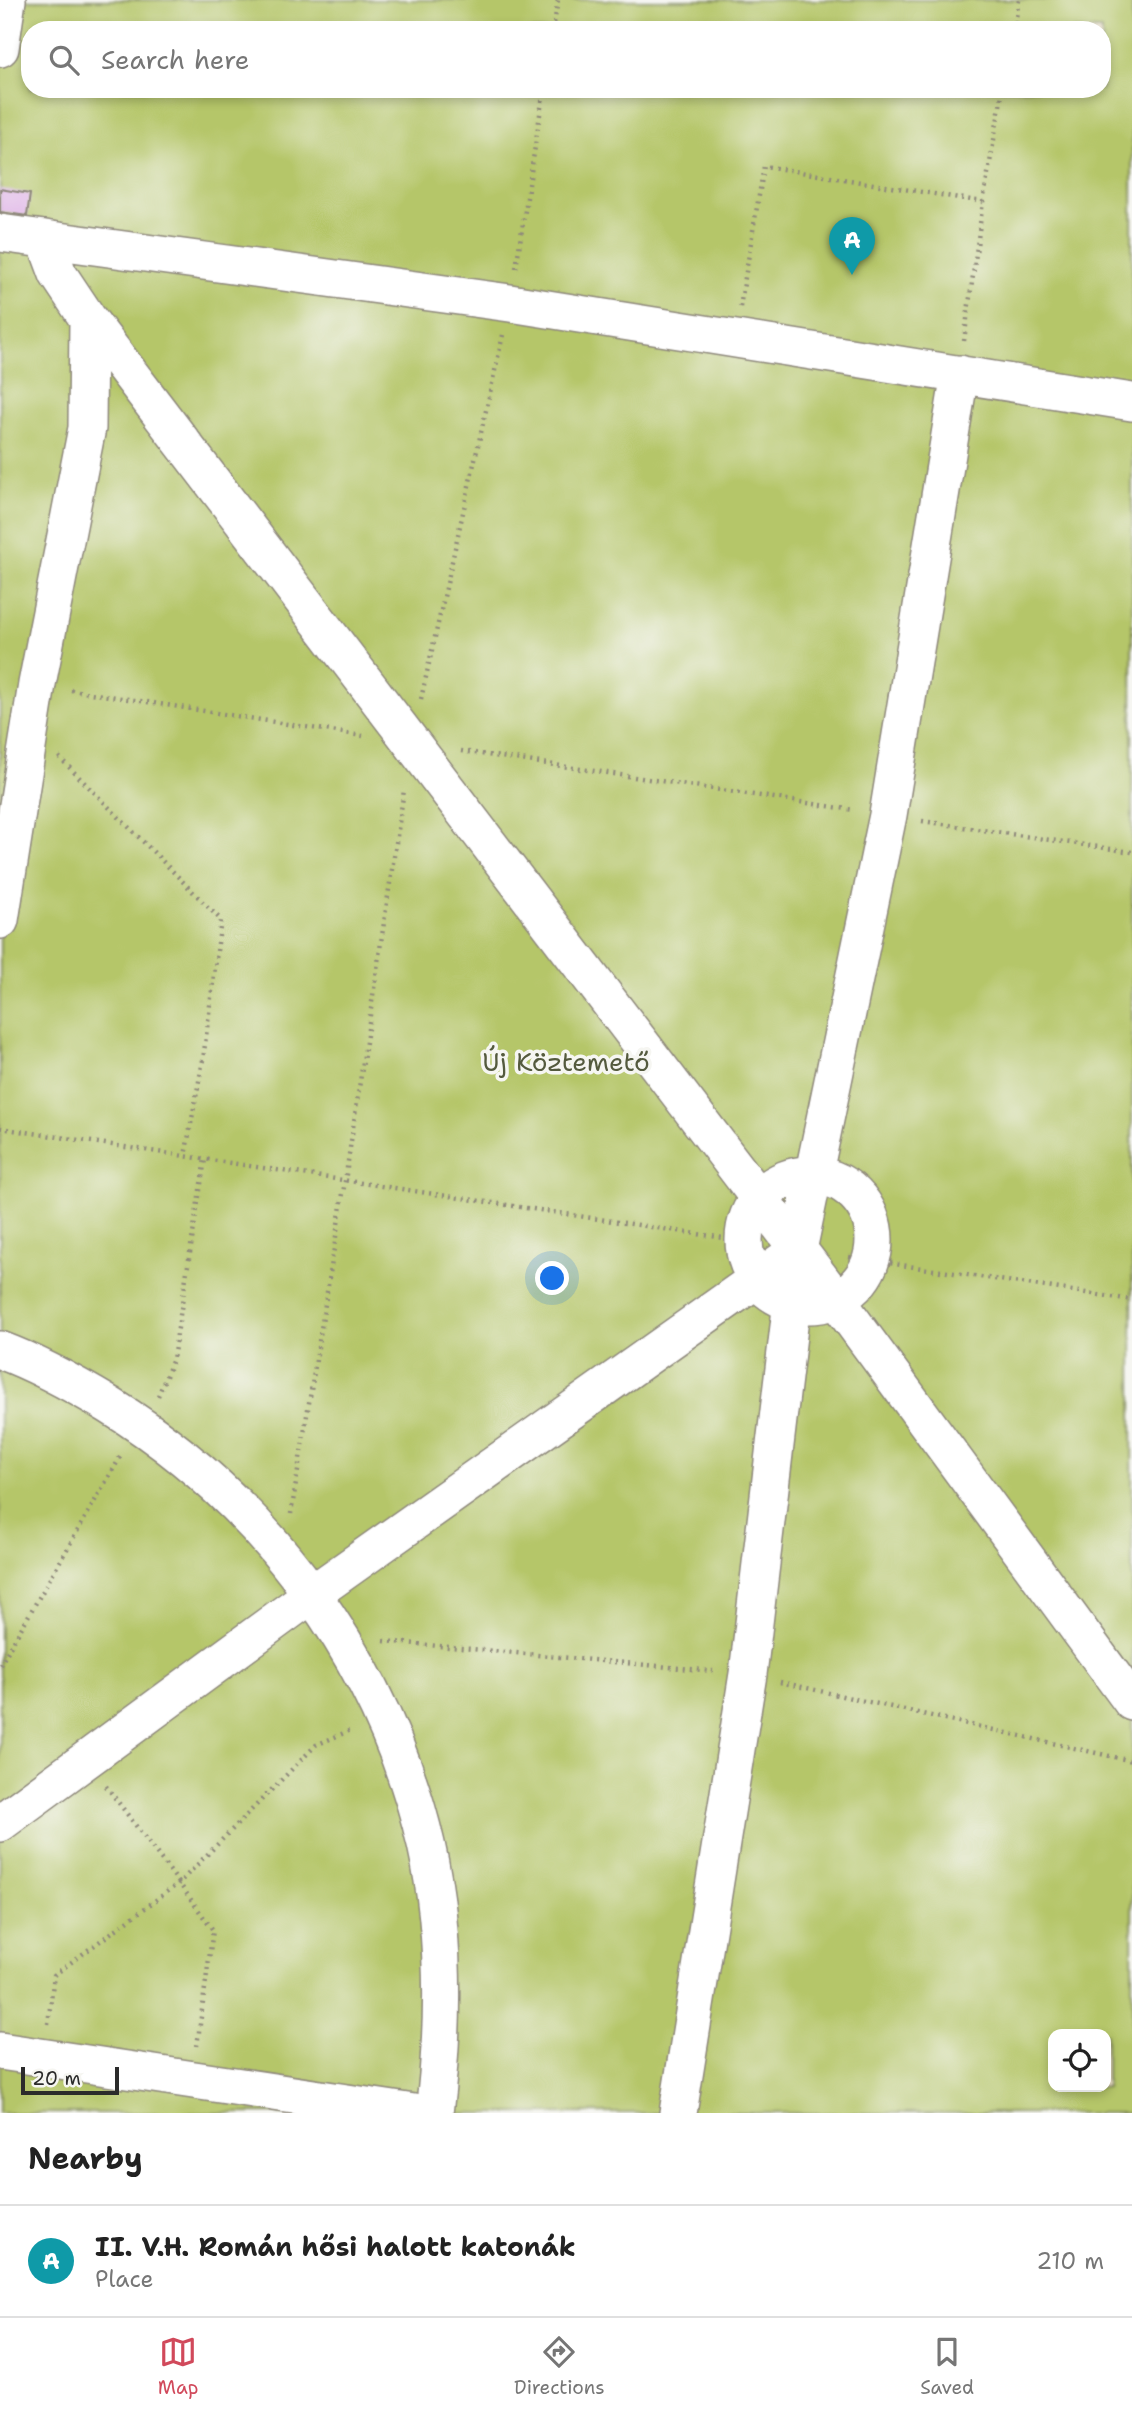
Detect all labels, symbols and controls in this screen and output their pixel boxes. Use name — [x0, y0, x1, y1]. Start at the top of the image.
search box — [21, 21, 1111, 98]
icon: search — [45, 41, 83, 79]
text: Search here — [101, 42, 250, 77]
pin: A — [829, 217, 875, 275]
park label: Új Köztemető — [482, 1044, 650, 1079]
your location — [535, 1261, 569, 1295]
map controls — [1048, 2029, 1111, 2092]
button: locate — [1048, 2029, 1111, 2092]
scale bar — [21, 2064, 119, 2096]
text: 20 m — [32, 2066, 81, 2091]
text: Nearby — [28, 2138, 143, 2179]
text: II. V.H. Román hősi halott katonák — [95, 2229, 576, 2264]
text: A — [42, 2246, 60, 2276]
text: 210 m — [1036, 2246, 1104, 2276]
text: Place — [95, 2264, 154, 2294]
tab: Map — [158, 2333, 198, 2400]
tab: Directions — [514, 2333, 605, 2400]
tab: Saved — [920, 2333, 974, 2400]

